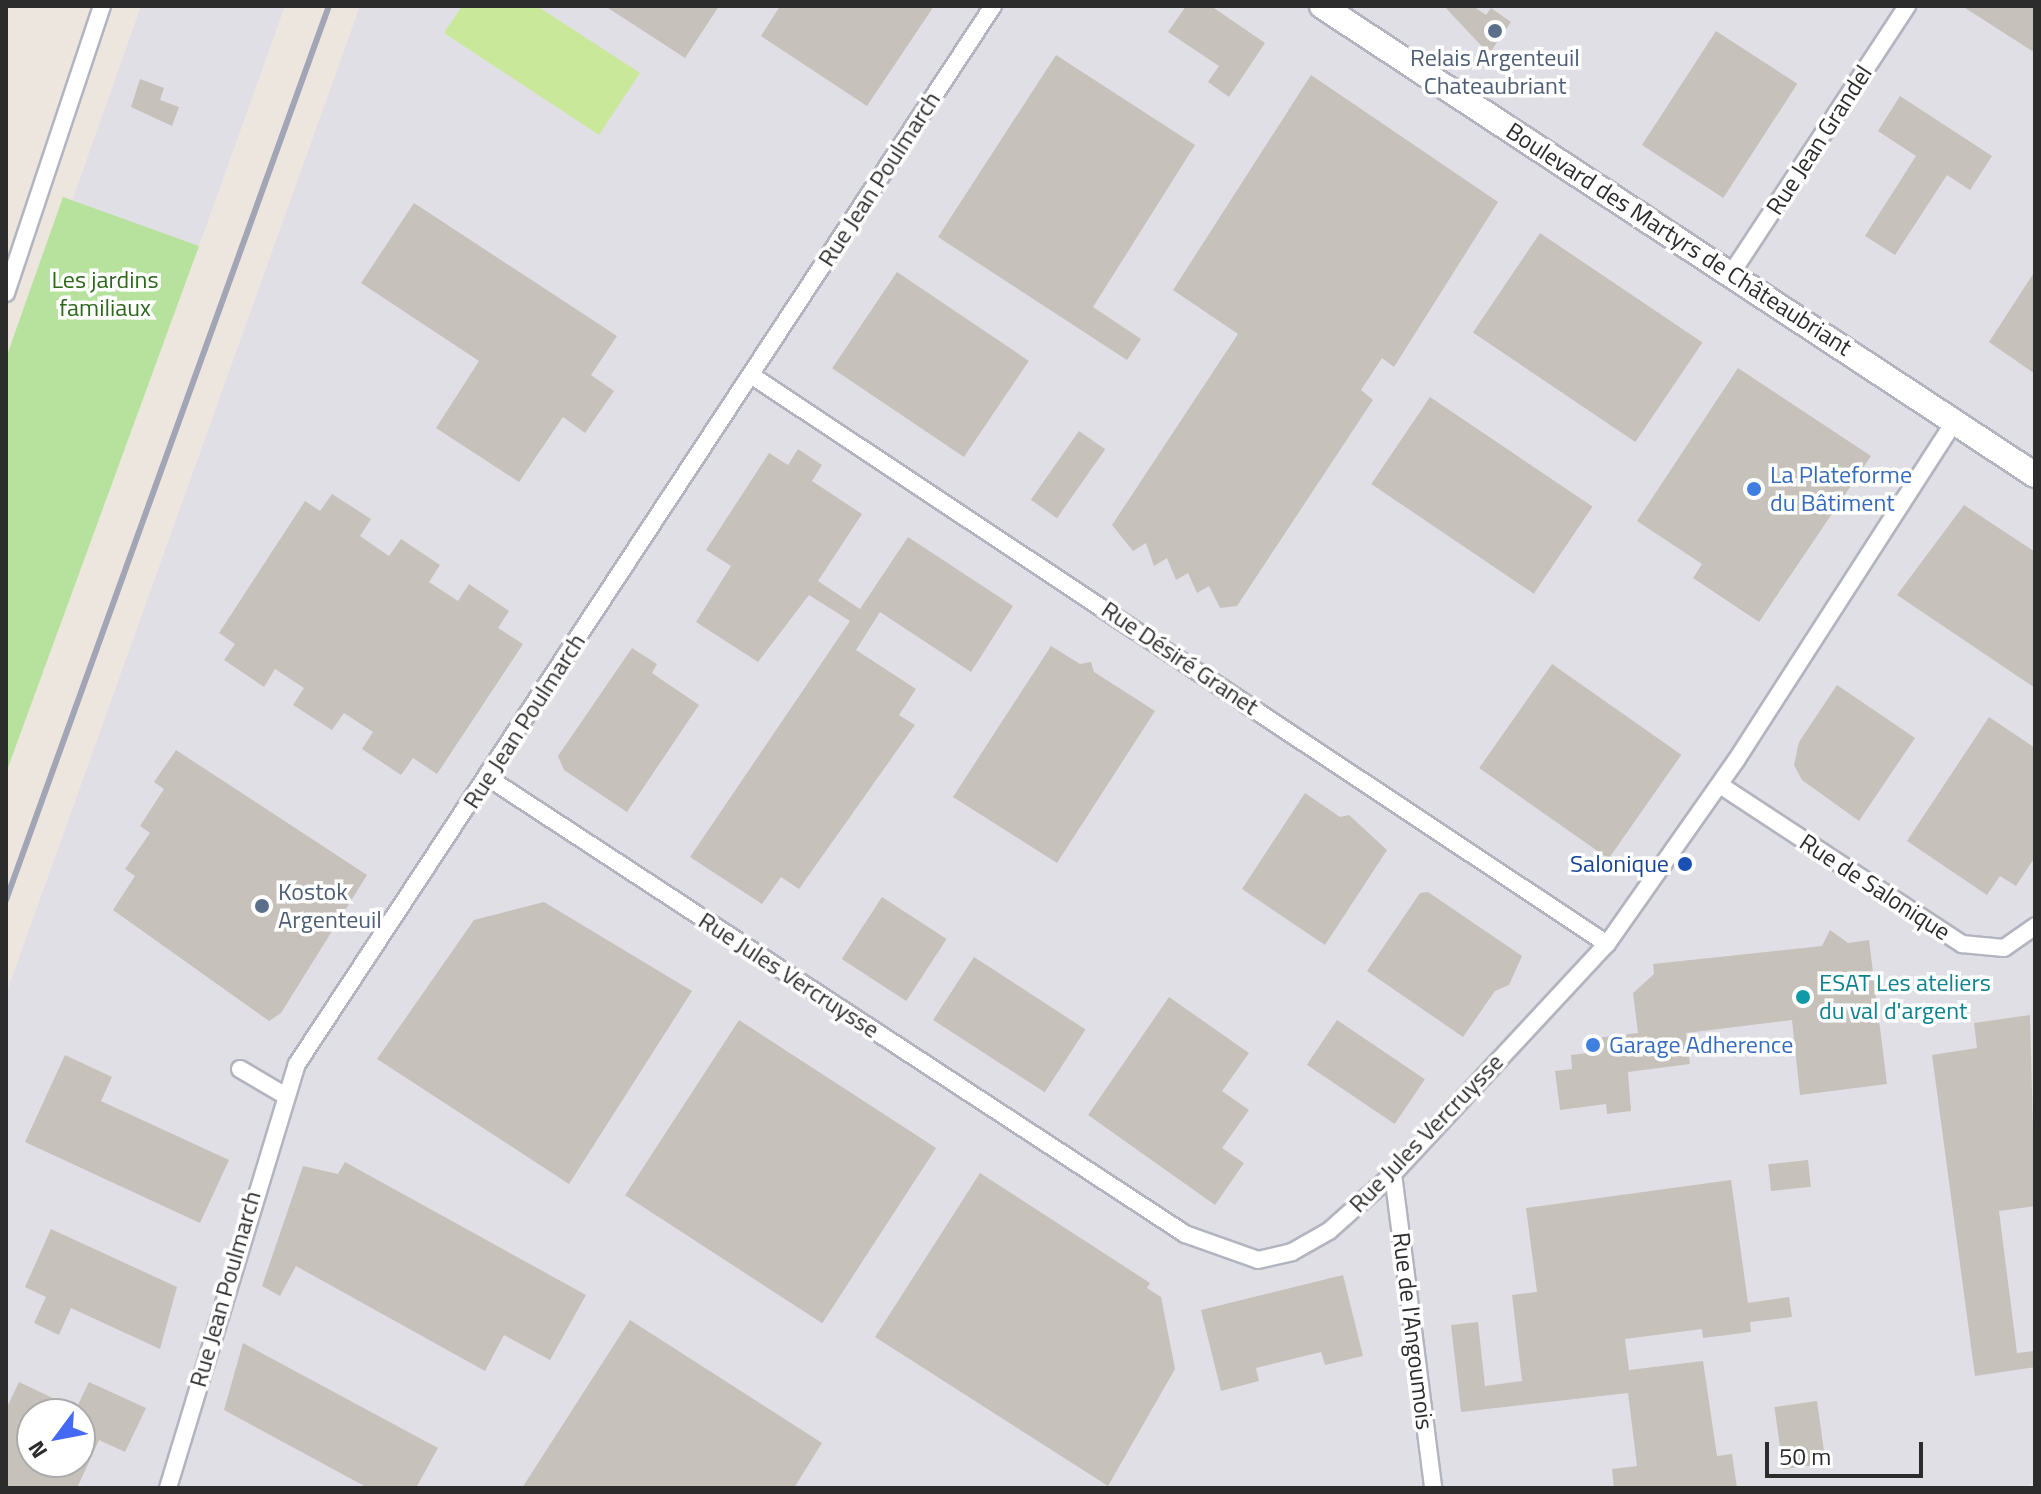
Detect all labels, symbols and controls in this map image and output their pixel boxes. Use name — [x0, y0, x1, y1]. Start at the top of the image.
marker: Relais Argenteuil Chateaubriant — [1486, 22, 1504, 40]
place label: Relais Argenteuil Chateaubriant — [1410, 44, 1580, 100]
street label: Rue Jean Grandel — [1760, 60, 1878, 220]
street label: Rue Jean Poulmarch — [812, 86, 946, 272]
street label: Boulevard des Martyrs de Châteaubriant — [1501, 116, 1857, 362]
park label: Les jardins familiaux — [51, 266, 159, 322]
place label: La Plateforme du Bâtiment — [1770, 461, 1912, 517]
marker: La Plateforme du Bâtiment — [1745, 480, 1763, 498]
street label: Rue Désiré Granet — [1096, 595, 1264, 721]
street label: Rue Jean Poulmarch — [457, 628, 591, 814]
street label: Rue de Salonique — [1794, 828, 1956, 946]
place label: Salonique — [1570, 850, 1669, 878]
marker: Salonique — [1676, 855, 1694, 873]
place label: Kostok Argenteuil — [278, 878, 382, 934]
marker: Kostok Argenteuil — [253, 897, 271, 915]
street label: Rue Jules Vercruysse — [693, 906, 885, 1044]
place label: ESAT Les ateliers du val d'argent — [1819, 969, 1991, 1025]
marker: ESAT Les ateliers du val d'argent — [1794, 988, 1812, 1006]
place label: Garage Adherence — [1609, 1031, 1793, 1059]
marker: Garage Adherence — [1584, 1036, 1602, 1054]
street label: Rue Jules Vercruysse — [1343, 1048, 1509, 1218]
street label: Rue Jean Poulmarch — [183, 1188, 267, 1390]
street label: Rue de l'Angoumois — [1387, 1231, 1439, 1431]
north arrow — [16, 1398, 96, 1478]
scale bar — [1769, 1426, 1927, 1476]
text: N — [19, 1434, 56, 1465]
text: 50 m — [1779, 1438, 1831, 1474]

